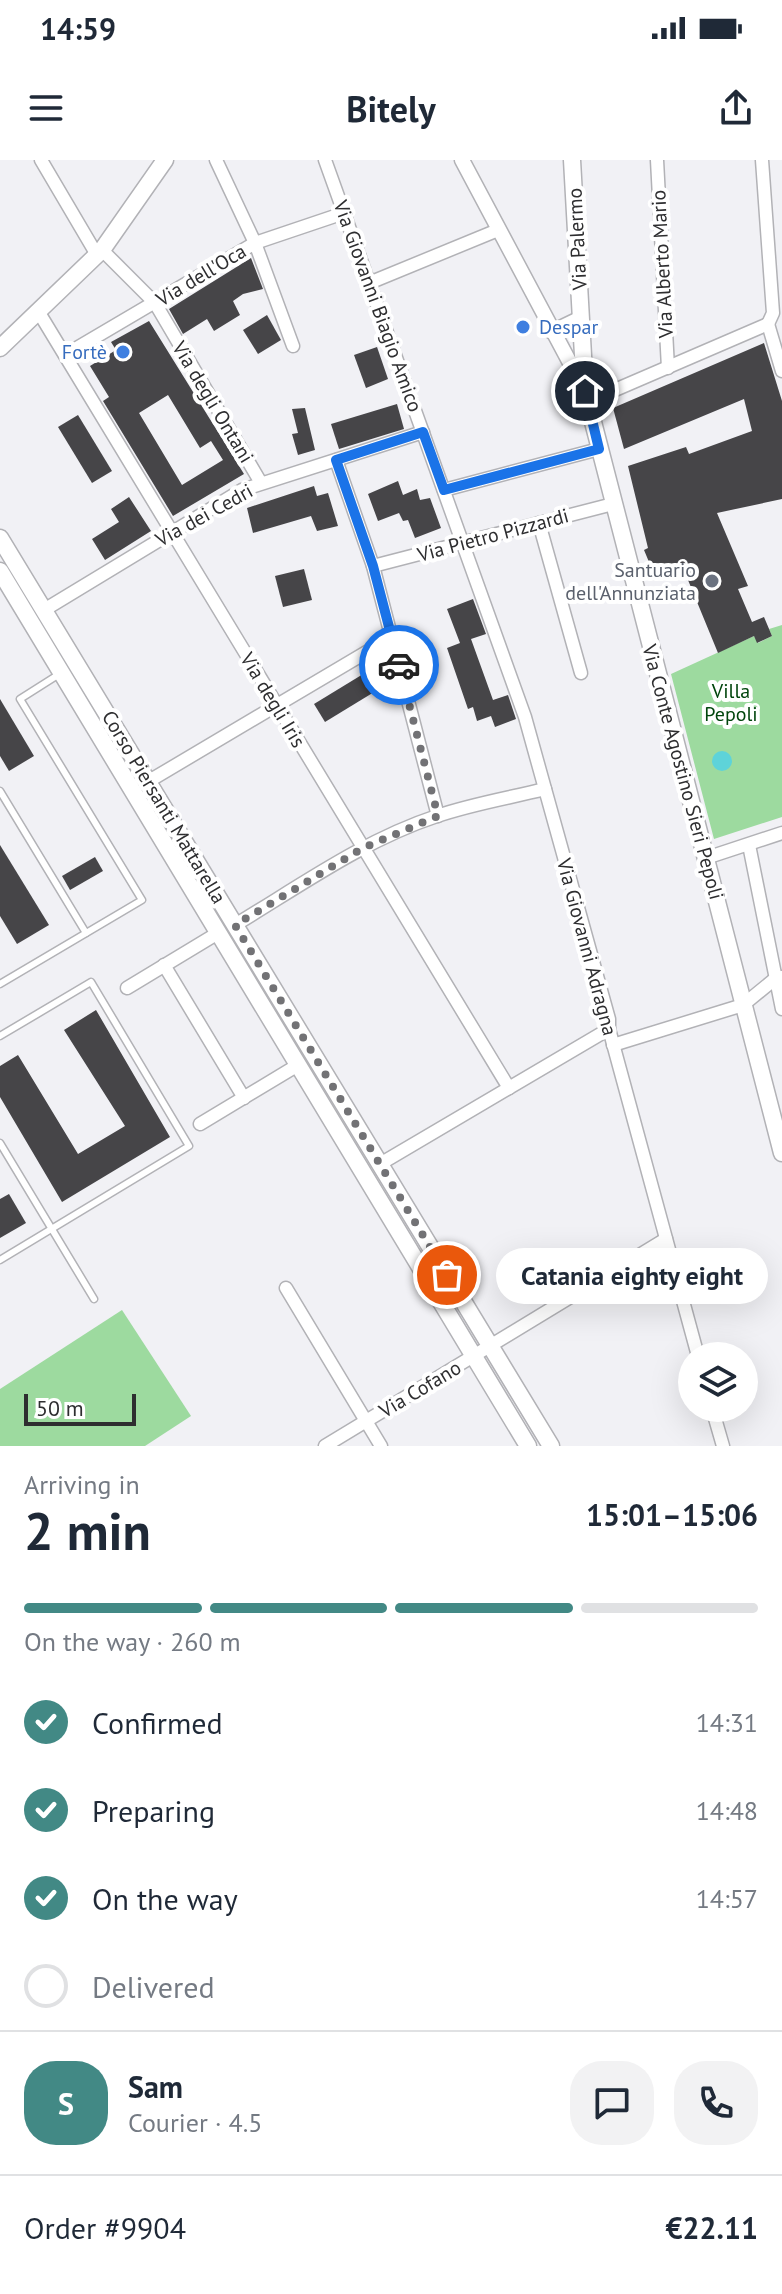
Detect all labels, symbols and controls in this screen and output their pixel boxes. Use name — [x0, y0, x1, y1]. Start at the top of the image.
text: 14:59 — [40, 9, 116, 48]
text: Bitely — [346, 85, 436, 132]
icon: menu — [24, 86, 68, 130]
icon: share — [714, 86, 758, 130]
street label: Via Palermo — [561, 187, 593, 292]
street label: Via Alberto Mario — [645, 189, 679, 340]
street label: Via Giovanni Biagio Amico — [327, 196, 428, 415]
street label: Via dell'Oca — [150, 238, 251, 313]
place label: Despar — [539, 314, 598, 340]
marker: Despar — [514, 318, 532, 336]
street label: Via degli Ontani — [166, 335, 260, 468]
place label: Fortè — [62, 339, 107, 365]
marker: Fortè — [114, 343, 132, 361]
pin — [551, 357, 619, 425]
icon: home — [563, 369, 607, 413]
street label: Via dei Cedri — [150, 478, 257, 553]
street label: Via Pietro Pizzardi — [414, 502, 572, 568]
place label: Santuario dell'Annunziata — [565, 557, 696, 606]
marker: Santuario dell'Annunziata — [703, 572, 721, 590]
courier — [359, 625, 439, 705]
street label: Via Conte Agostino Sieri Pepoli — [636, 641, 730, 903]
icon: car — [377, 643, 421, 687]
street label: Via degli Iris — [234, 647, 312, 752]
park label: Villa Pepoli — [704, 678, 758, 727]
street label: Corso Piersanti Mattarella — [96, 706, 232, 908]
street label: Via Giovanni Adragna — [551, 855, 623, 1038]
pin — [413, 1241, 481, 1309]
callout: Catania eighty eight — [495, 1247, 767, 1303]
icon: bag — [425, 1253, 469, 1297]
text: Catania eighty eight — [521, 1259, 743, 1292]
map controls — [678, 1342, 758, 1422]
button: layers — [678, 1342, 758, 1422]
street label: Via Cofano — [373, 1354, 466, 1424]
scale bar — [24, 1390, 136, 1426]
text: 50 m — [36, 1394, 84, 1422]
text: Arriving in — [24, 1468, 140, 1501]
text: 15:01–15:06 — [586, 1495, 758, 1534]
text: 2 min — [24, 1497, 151, 1564]
text: On the way · 260 m — [24, 1625, 241, 1658]
icon: check — [24, 1700, 68, 1744]
text: Confirmed — [92, 1703, 223, 1742]
text: 14:31 — [696, 1706, 758, 1739]
icon: check — [24, 1788, 68, 1832]
text: Preparing — [92, 1791, 215, 1830]
text: 14:48 — [696, 1794, 758, 1827]
icon: check — [24, 1876, 68, 1920]
text: On the way — [92, 1879, 238, 1918]
text: 14:57 — [696, 1882, 758, 1915]
text: Delivered — [92, 1967, 215, 2006]
button: chat — [570, 2061, 654, 2145]
button: phone — [674, 2061, 758, 2145]
text: Sam — [128, 2067, 183, 2106]
text: S — [58, 2084, 74, 2123]
text: Courier · 4.5 — [128, 2106, 262, 2139]
text: Order #9904 — [24, 2208, 186, 2247]
text: €22.11 — [666, 2208, 758, 2247]

